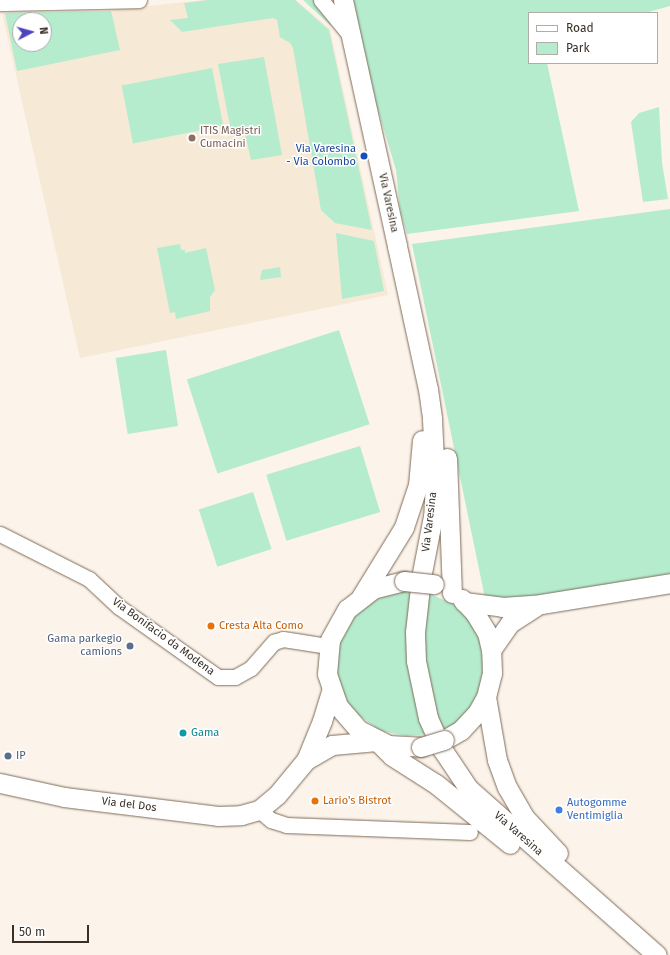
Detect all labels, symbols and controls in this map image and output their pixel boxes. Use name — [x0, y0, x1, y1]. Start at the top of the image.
north arrow — [12, 12, 52, 52]
legend — [528, 12, 658, 64]
text: Road — [566, 21, 594, 35]
text: N — [37, 26, 50, 35]
text: Park — [566, 41, 590, 55]
place label: ITIS Magistri Cumacini — [200, 125, 261, 151]
marker: ITIS Magistri Cumacini — [187, 133, 197, 143]
place label: Via Varesina - Via Colombo — [286, 143, 356, 169]
marker: Via Varesina - Via Colombo — [359, 151, 369, 161]
street label: Via Varesina — [375, 172, 401, 234]
street label: Via Varesina — [420, 491, 440, 553]
street label: Via Bonifacio da Modena — [109, 595, 217, 679]
place label: Cresta Alta Como — [219, 619, 303, 633]
marker: Cresta Alta Como — [206, 621, 216, 631]
place label: Gama parkegio camions — [47, 633, 122, 659]
marker: Gama parkegio camions — [125, 641, 135, 651]
place label: Gama — [191, 726, 219, 740]
marker: Gama — [178, 728, 188, 738]
place label: IP — [16, 749, 26, 763]
marker: IP — [3, 751, 13, 761]
place label: Lario's Bistrot — [323, 794, 392, 808]
street label: Via del Dos — [101, 795, 157, 815]
marker: Lario's Bistrot — [310, 796, 320, 806]
place label: Autogomme Ventimiglia — [567, 797, 627, 823]
marker: Autogomme Ventimiglia — [554, 805, 564, 815]
street label: Via Varesina — [491, 809, 545, 859]
scale bar — [14, 917, 91, 943]
text: 50 m — [19, 925, 45, 939]

